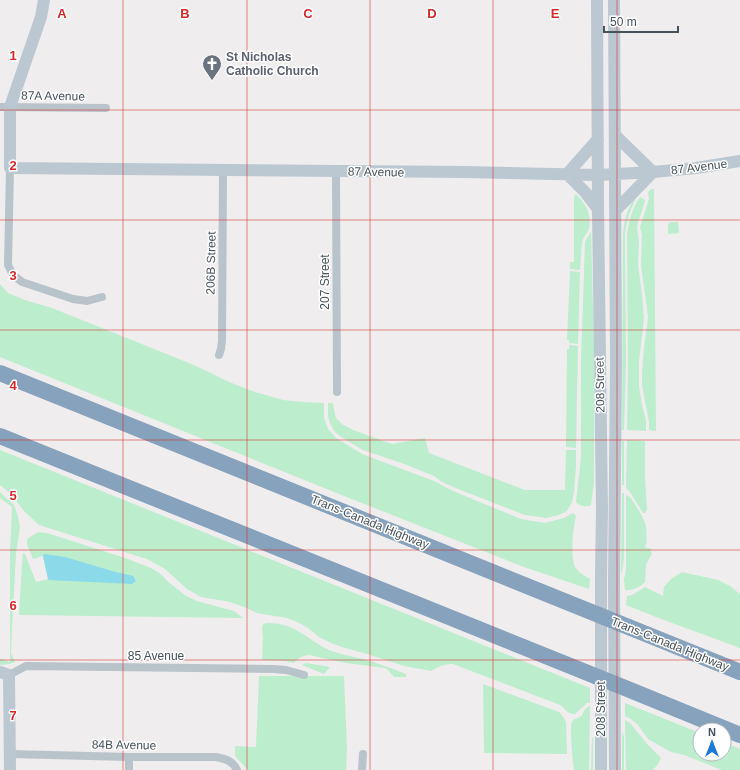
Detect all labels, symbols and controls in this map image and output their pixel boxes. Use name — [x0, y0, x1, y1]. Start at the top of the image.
text: A — [57, 6, 67, 21]
text: B — [180, 6, 190, 21]
text: C — [303, 6, 313, 21]
text: D — [427, 6, 437, 21]
text: E — [551, 6, 560, 21]
scale bar — [604, 8, 678, 34]
text: 50 m — [610, 15, 637, 29]
text: 1 — [9, 48, 17, 63]
place label: St Nicholas Catholic Church — [226, 50, 319, 78]
church icon: St Nicholas Catholic Church — [201, 53, 223, 81]
street label: 87A Avenue — [21, 88, 85, 104]
street label: 87 Avenue — [670, 157, 728, 177]
text: 2 — [9, 158, 17, 173]
street label: 87 Avenue — [348, 165, 405, 179]
street label: 206B Street — [203, 231, 219, 295]
street label: 207 Street — [318, 254, 332, 310]
text: 3 — [9, 268, 17, 283]
street label: 208 Street — [593, 357, 607, 413]
text: 4 — [9, 378, 17, 393]
text: 5 — [9, 488, 17, 503]
street label: Trans-Canada Highway — [309, 492, 431, 552]
text: 6 — [9, 598, 17, 613]
street label: Trans-Canada Highway — [609, 614, 731, 674]
street label: 85 Avenue — [128, 649, 185, 663]
street label: 208 Street — [594, 681, 608, 737]
text: 7 — [9, 708, 17, 723]
north arrow — [692, 722, 732, 762]
text: N — [708, 726, 716, 738]
street label: 84B Avenue — [92, 737, 157, 753]

